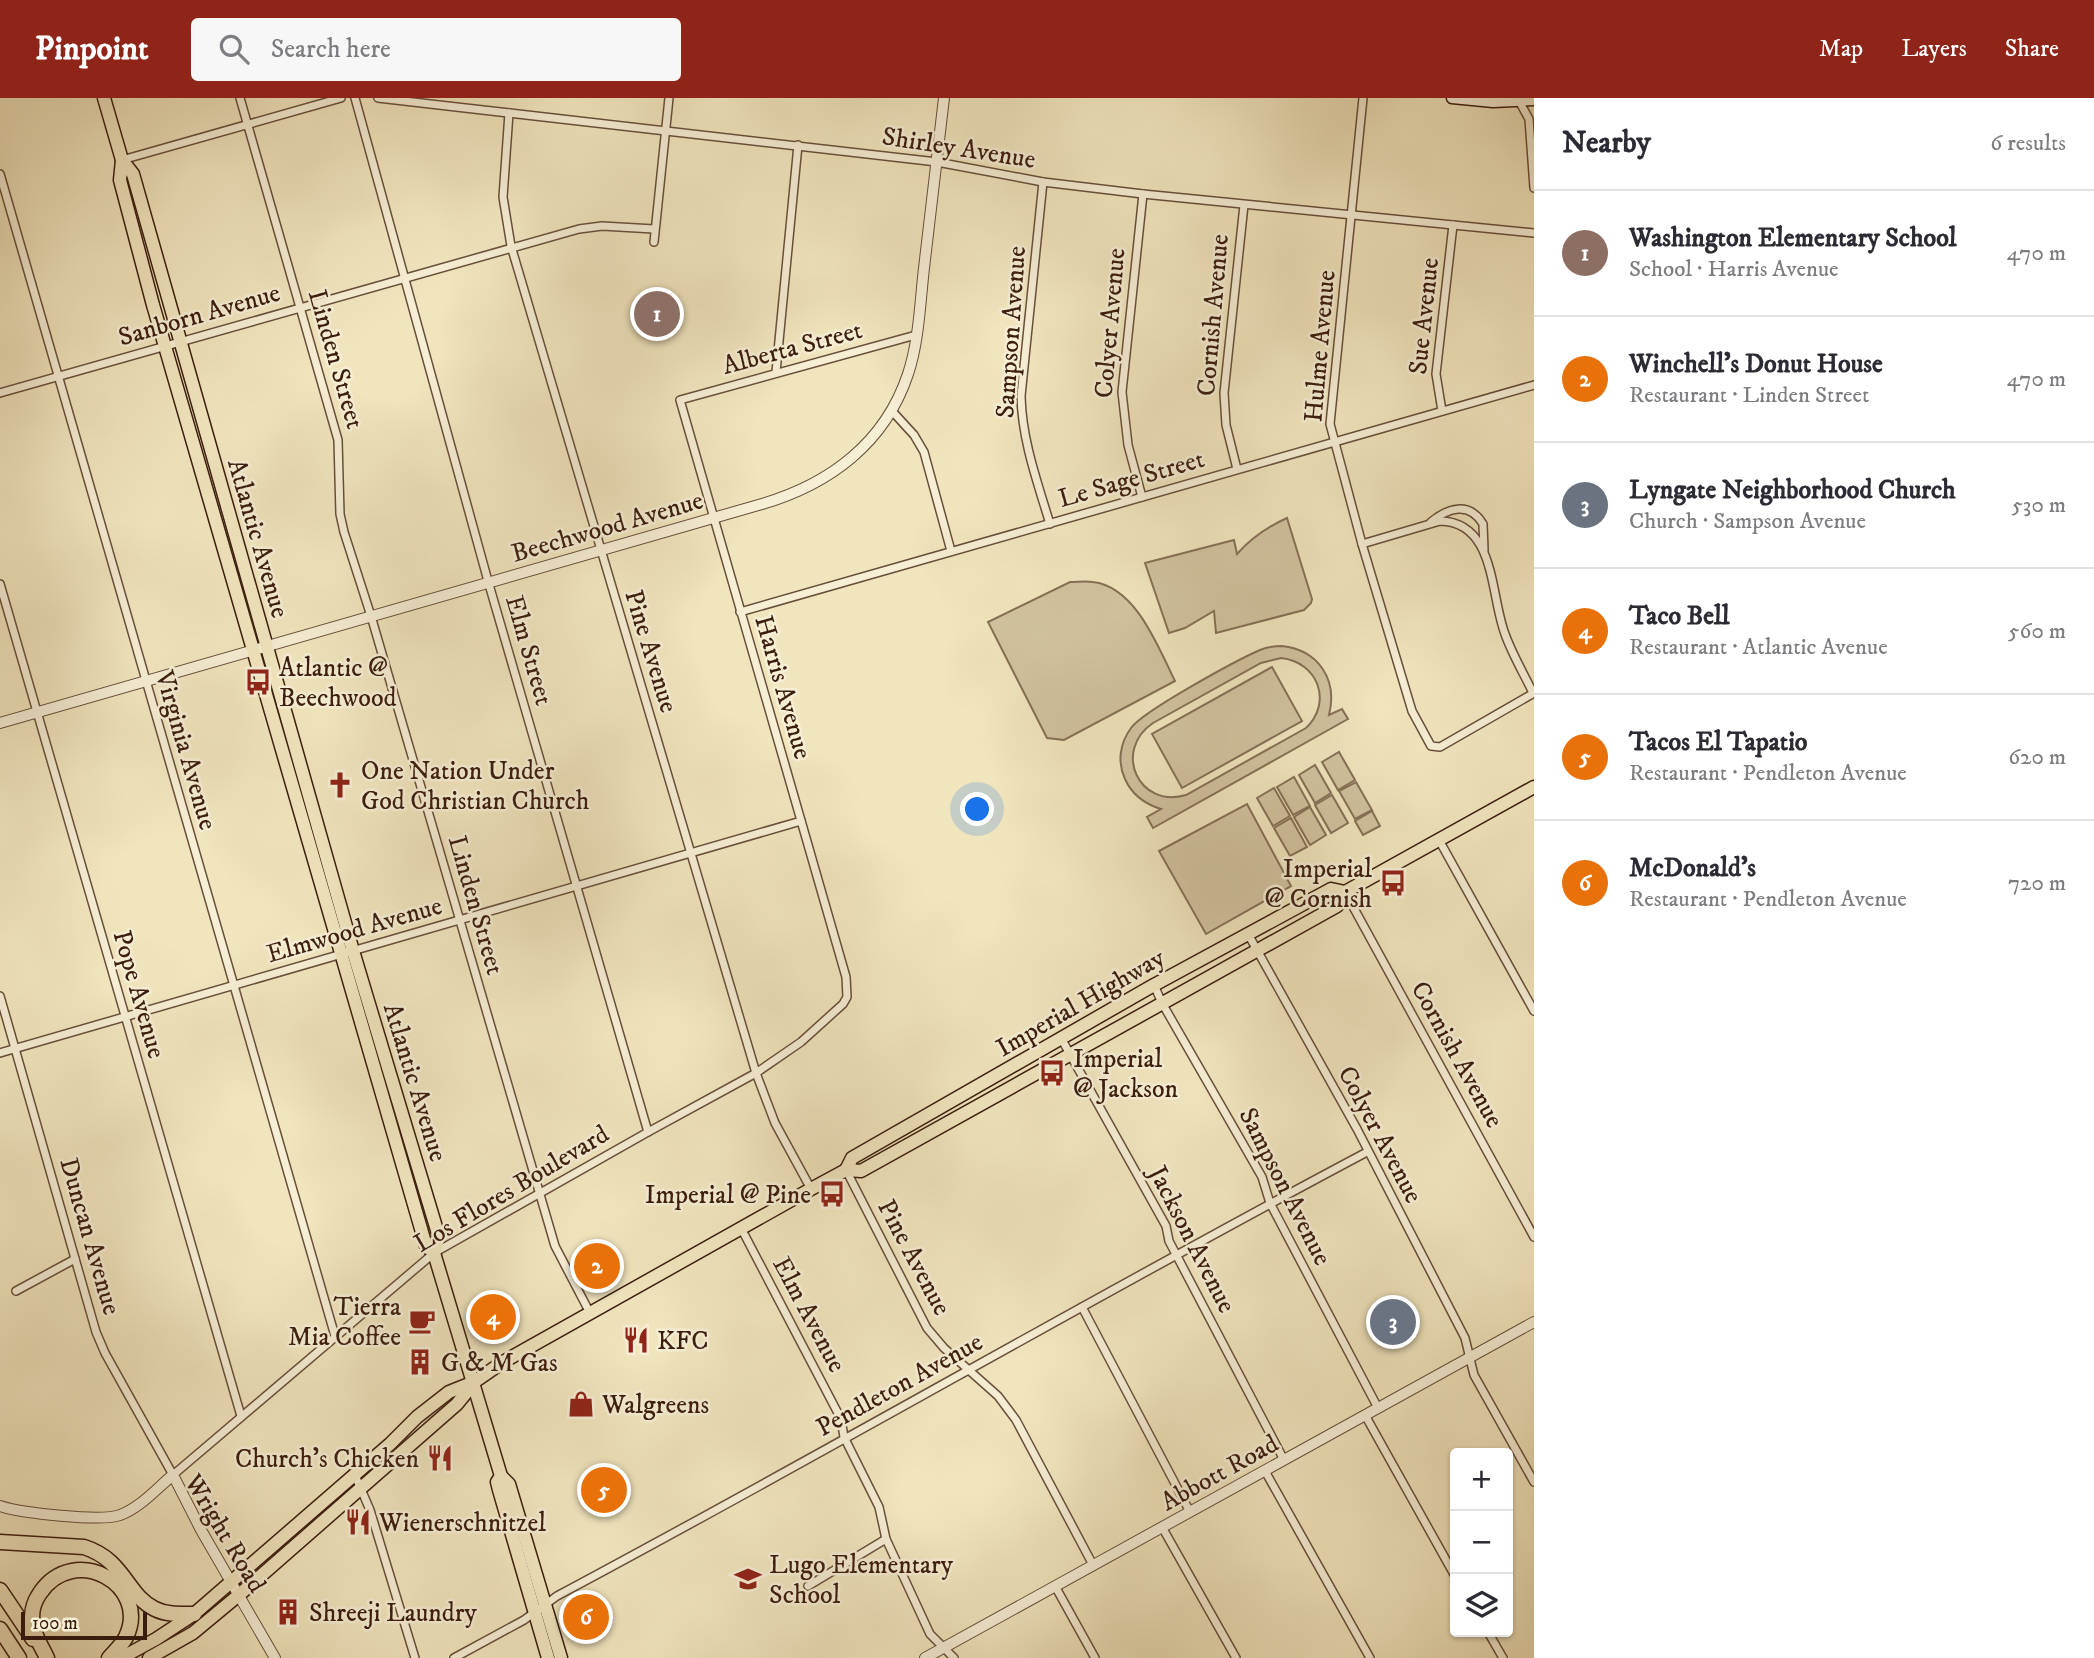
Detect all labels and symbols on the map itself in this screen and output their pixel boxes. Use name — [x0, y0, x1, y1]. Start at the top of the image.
street label: Shirley Avenue — [880, 120, 1038, 177]
street label: Cornish Avenue — [1190, 233, 1237, 398]
street label: Sampson Avenue — [989, 245, 1034, 419]
street label: Colyer Avenue — [1087, 247, 1133, 400]
street label: Sue Avenue — [1402, 256, 1447, 376]
street label: Hulme Avenue — [1297, 269, 1344, 424]
street label: Sanborn Avenue — [115, 277, 284, 354]
street label: Linden Street — [300, 286, 371, 433]
pin: 1 — [634, 288, 680, 340]
street label: Alberta Street — [719, 314, 866, 383]
street label: Le Sage Street — [1055, 443, 1208, 516]
street label: Atlantic Avenue — [219, 455, 296, 622]
street label: Beechwood Avenue — [508, 484, 707, 571]
street label: Pine Avenue — [616, 586, 685, 717]
street label: Elm Street — [497, 592, 560, 709]
street label: Harris Avenue — [746, 612, 819, 763]
place label: Atlantic @ Beechwood — [279, 652, 397, 715]
street label: Virginia Avenue — [147, 666, 224, 834]
bus stop icon: Atlantic @ Beechwood — [243, 667, 273, 697]
place label: One Nation Under God Christian Church — [361, 755, 590, 818]
church icon: One Nation Under God Christian Church — [325, 770, 355, 800]
your location — [960, 792, 994, 826]
street label: Linden Street — [440, 832, 511, 979]
place label: Imperial @ Cornish — [1265, 853, 1372, 916]
bus stop icon: Imperial @ Cornish — [1378, 868, 1408, 898]
street label: Elmwood Avenue — [263, 890, 446, 971]
street label: Pope Avenue — [105, 927, 173, 1062]
street label: Imperial Highway — [990, 941, 1172, 1065]
street label: Cornish Avenue — [1403, 976, 1511, 1134]
street label: Atlantic Avenue — [375, 999, 454, 1166]
place label: Imperial @ Jackson — [1073, 1043, 1179, 1106]
bus stop icon: Imperial @ Jackson — [1037, 1058, 1067, 1088]
street label: Colyer Avenue — [1330, 1060, 1430, 1209]
street label: Sampson Avenue — [1231, 1102, 1339, 1271]
street label: Los Flores Boulevard — [408, 1118, 615, 1261]
street label: Duncan Avenue — [51, 1154, 128, 1319]
street label: Jackson Avenue — [1140, 1159, 1243, 1319]
place label: Imperial @ Pine — [645, 1179, 811, 1212]
bus stop icon: Imperial @ Pine — [817, 1179, 847, 1209]
street label: Pine Avenue — [869, 1194, 958, 1321]
pin: 2 — [574, 1240, 620, 1292]
street label: Elm Avenue — [764, 1251, 853, 1378]
place label: Tierra Mia Coffee — [288, 1291, 401, 1354]
pin: 4 — [470, 1291, 516, 1343]
pin: 3 — [1370, 1296, 1416, 1348]
cafe icon: Tierra Mia Coffee — [407, 1306, 437, 1336]
restaurant icon: KFC — [621, 1325, 651, 1355]
place label: KFC — [657, 1325, 709, 1358]
street label: Pendleton Avenue — [811, 1326, 989, 1445]
building icon: G & M Gas — [405, 1347, 435, 1377]
place label: G & M Gas — [441, 1347, 558, 1380]
shop icon: Walgreens — [566, 1389, 596, 1419]
place label: Walgreens — [601, 1389, 709, 1422]
street label: Abbott Road — [1155, 1427, 1284, 1519]
place label: Church's Chicken — [235, 1443, 419, 1476]
restaurant icon: Church's Chicken — [425, 1443, 455, 1473]
pin: 5 — [581, 1464, 627, 1516]
street label: Wright Road — [176, 1468, 273, 1599]
restaurant icon: Wienerschnitzel — [343, 1507, 373, 1537]
place label: Wienerschnitzel — [378, 1507, 546, 1540]
place label: Lugo Elementary School — [769, 1549, 954, 1612]
school or university icon: Lugo Elementary School — [733, 1564, 763, 1594]
pin: 6 — [563, 1591, 609, 1643]
building icon: Shreeji Laundry — [273, 1597, 303, 1627]
place label: Shreeji Laundry — [309, 1597, 477, 1630]
scale bar — [21, 1609, 147, 1641]

